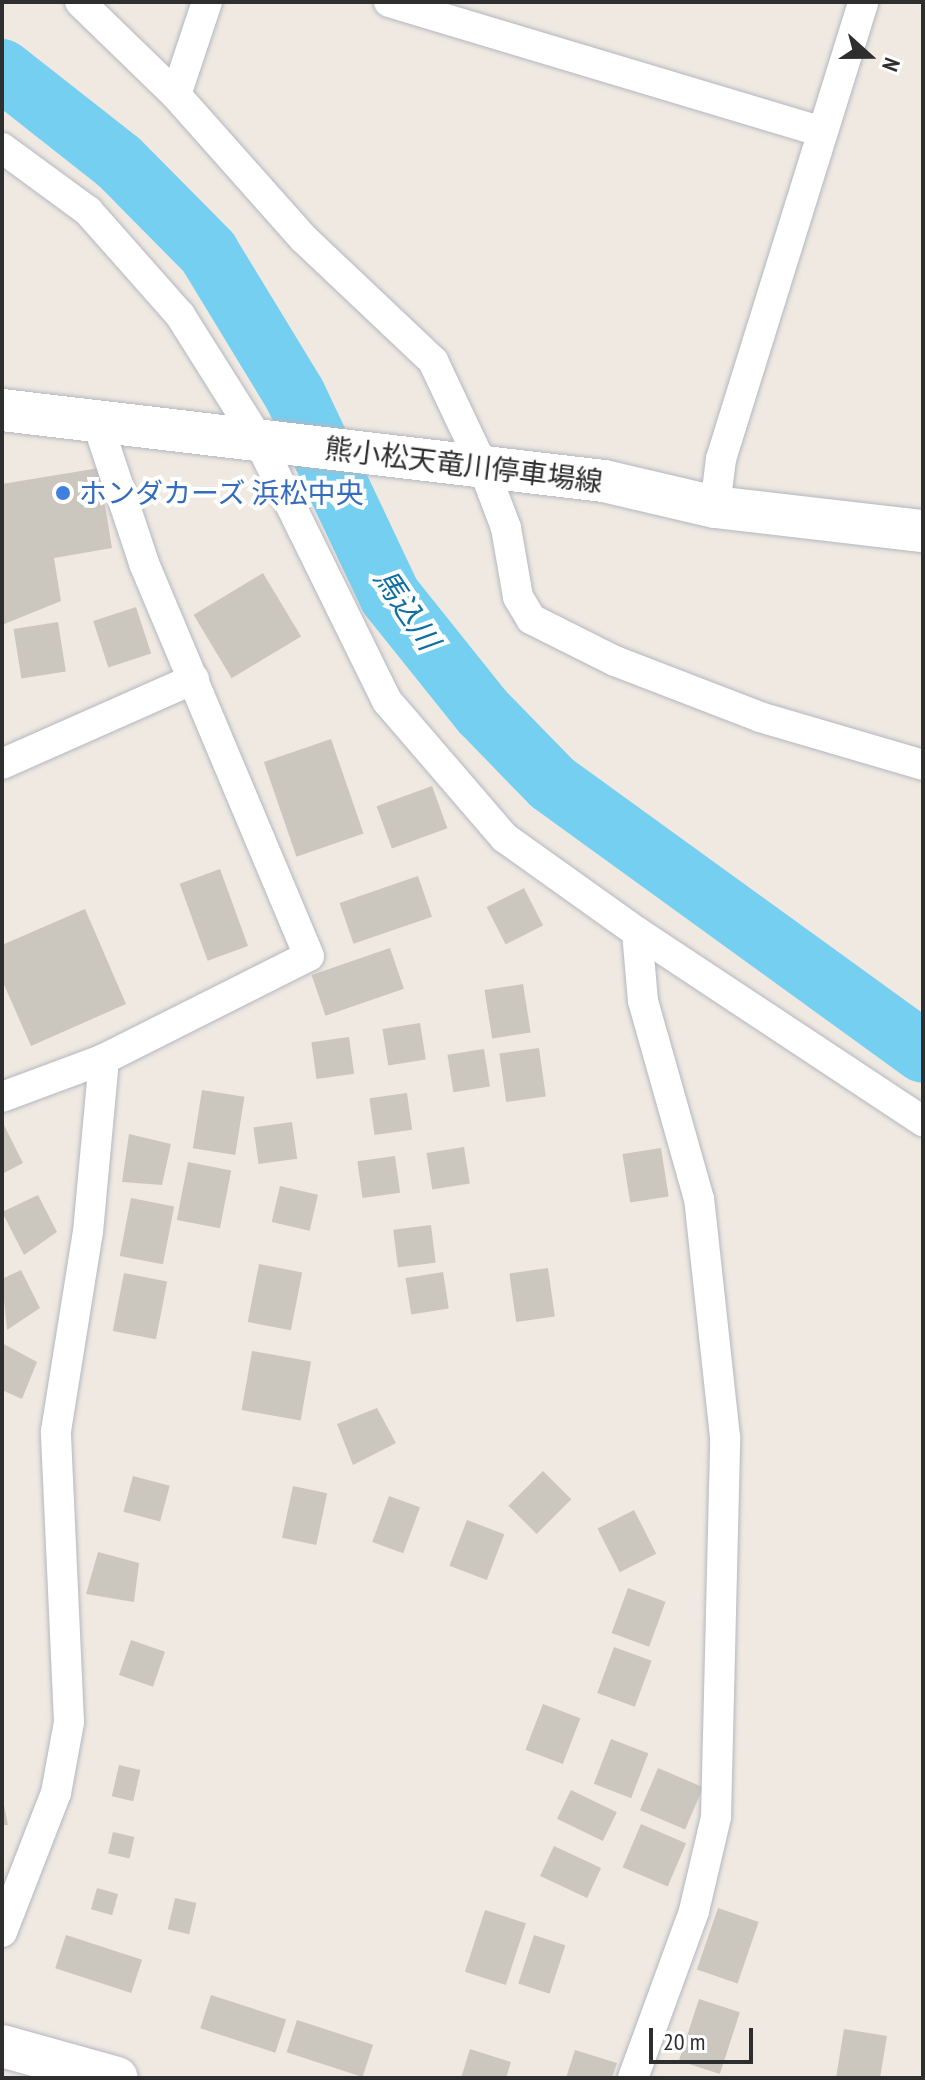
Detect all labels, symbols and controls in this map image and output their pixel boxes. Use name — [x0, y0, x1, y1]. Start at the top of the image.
north arrow — [829, 16, 909, 96]
text: N — [876, 54, 907, 75]
street label: 熊小松天竜川停車場線 — [323, 431, 605, 499]
place label: ホンダカーズ 浜松中央 — [79, 476, 365, 510]
marker: ホンダカーズ 浜松中央 — [54, 484, 72, 502]
water label: 馬込川 — [367, 562, 447, 656]
scale bar — [653, 2012, 757, 2062]
text: 20 m — [663, 2026, 705, 2057]

